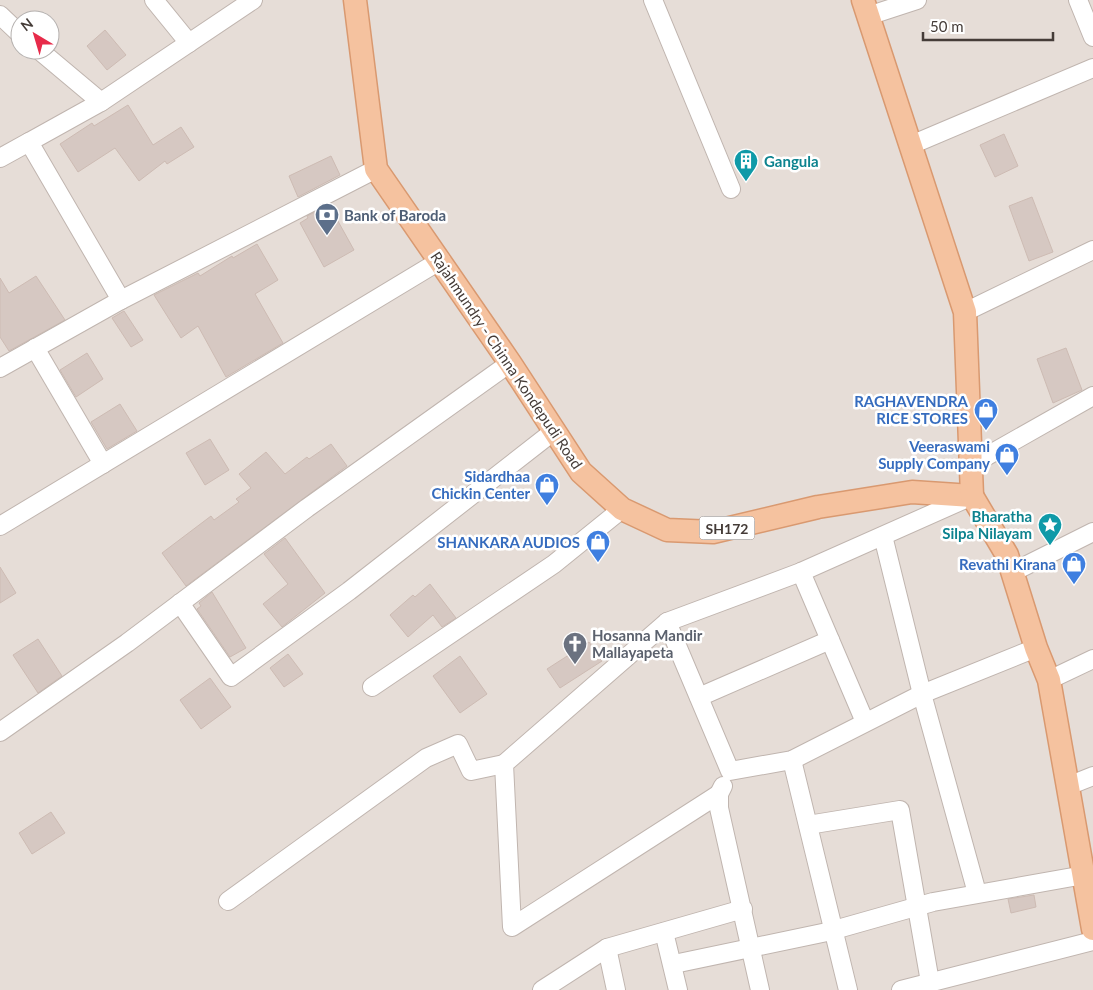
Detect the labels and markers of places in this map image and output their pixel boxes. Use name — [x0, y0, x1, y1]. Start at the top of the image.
building icon: Gangula — [733, 148, 759, 182]
place label: Gangula — [764, 152, 819, 170]
bank icon: Bank of Baroda — [314, 202, 340, 236]
place label: Bank of Baroda — [344, 206, 446, 224]
place label: RAGHAVENDRA RICE STORES — [854, 392, 969, 427]
shop icon: RAGHAVENDRA RICE STORES — [973, 397, 999, 431]
place label: Veeraswami Supply Company — [878, 437, 990, 472]
shop icon: Veeraswami Supply Company — [994, 442, 1020, 476]
place label: Sidardhaa Chickin Center — [431, 467, 530, 502]
shop icon: Sidardhaa Chickin Center — [534, 472, 560, 506]
place label: Bharatha Silpa Nilayam — [942, 507, 1032, 542]
place icon: Bharatha Silpa Nilayam — [1037, 512, 1063, 546]
shop icon: SHANKARA AUDIOS — [585, 529, 611, 563]
place label: SHANKARA AUDIOS — [437, 533, 580, 551]
shop icon: Revathi Kirana — [1061, 551, 1087, 585]
place label: Revathi Kirana — [959, 555, 1056, 573]
place label: Hosanna Mandir Mallayapeta — [592, 626, 703, 661]
church icon: Hosanna Mandir Mallayapeta — [562, 631, 588, 665]

